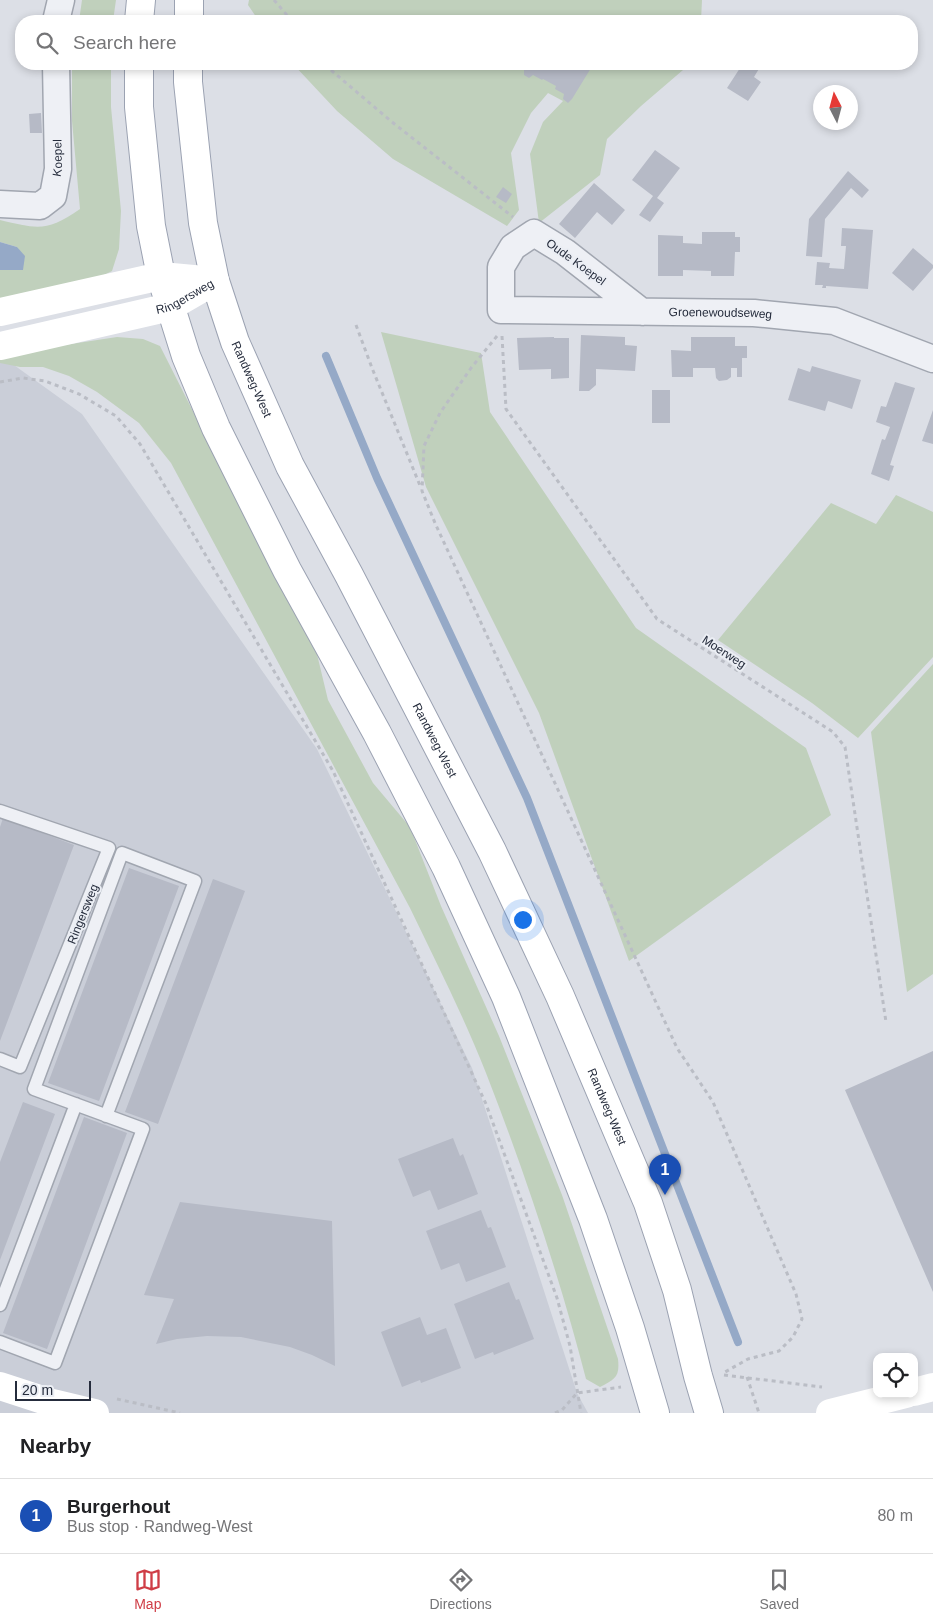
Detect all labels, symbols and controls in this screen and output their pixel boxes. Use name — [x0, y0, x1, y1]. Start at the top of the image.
search box — [15, 15, 918, 70]
icon: search — [33, 29, 61, 57]
text: Search here — [73, 32, 177, 53]
north arrow — [813, 85, 858, 130]
street label: Koepel — [50, 139, 65, 178]
street label: Oude Koepel — [544, 236, 608, 288]
street label: Ringersweg — [155, 276, 216, 317]
street label: Groenewoudseweg — [669, 305, 773, 322]
street label: Randweg-West — [229, 339, 275, 420]
street label: Moerweg — [699, 633, 749, 671]
street label: Randweg-West — [410, 701, 460, 780]
street label: Ringersweg — [65, 882, 101, 946]
your location — [510, 907, 536, 933]
street label: Randweg-West — [585, 1066, 630, 1148]
pin: 1 — [649, 1154, 681, 1195]
map controls — [873, 1353, 918, 1398]
button: locate — [873, 1353, 918, 1398]
scale bar — [15, 1378, 91, 1401]
text: 20 m — [22, 1382, 53, 1398]
text: Nearby — [20, 1434, 91, 1457]
text: Burgerhout — [67, 1496, 170, 1517]
text: 1 — [32, 1507, 40, 1524]
text: 80 m — [877, 1507, 913, 1524]
text: Bus stop · Randweg-West — [67, 1518, 253, 1535]
tab: Map — [134, 1566, 162, 1612]
tab: Directions — [430, 1566, 492, 1612]
tab: Saved — [759, 1566, 799, 1612]

